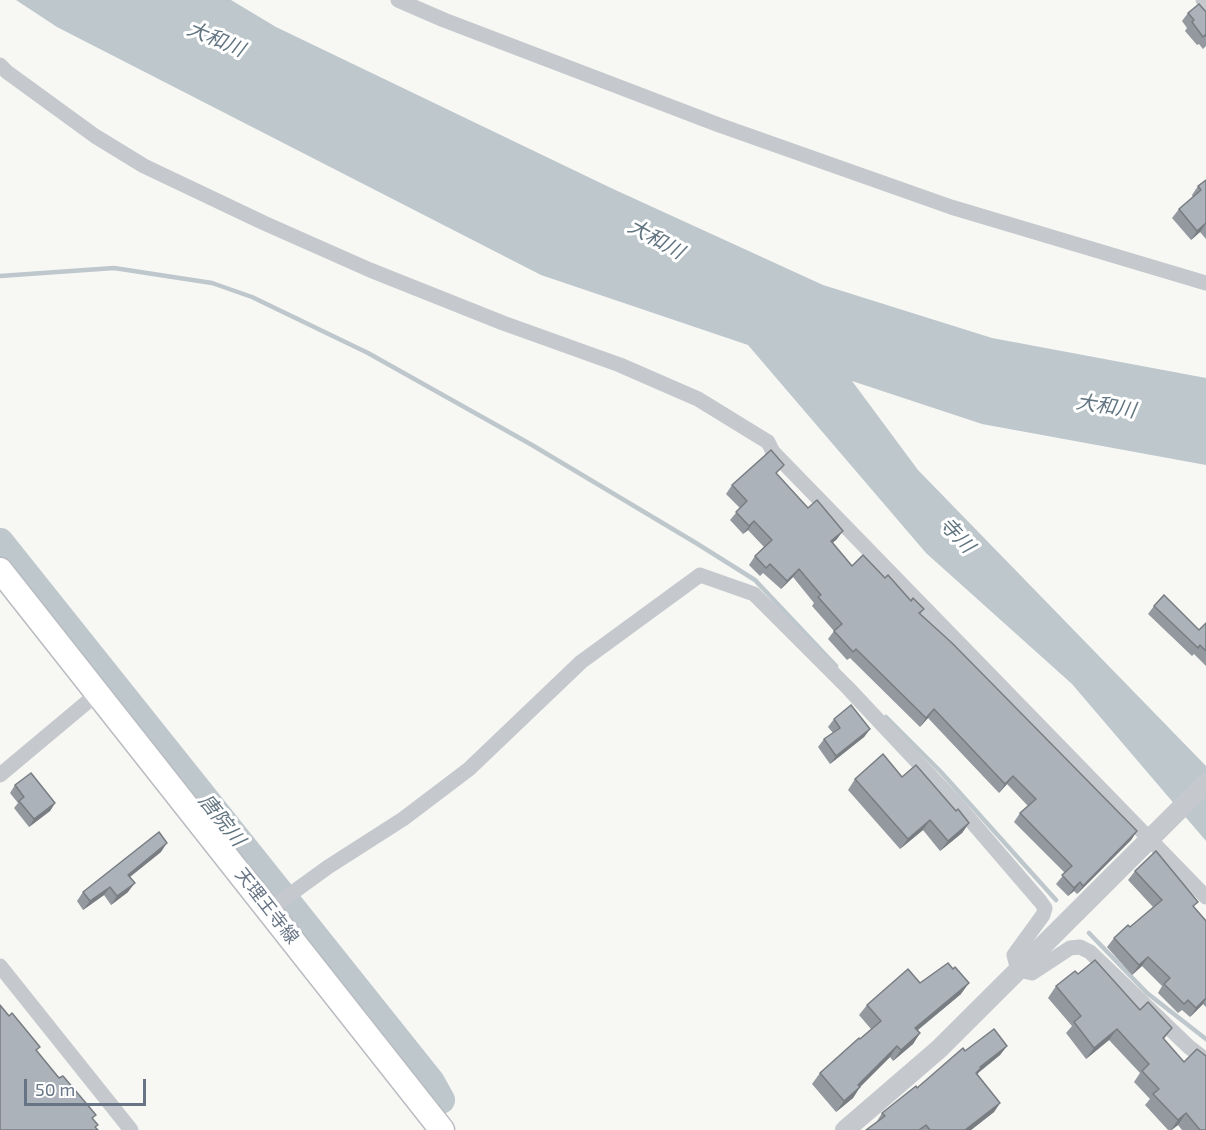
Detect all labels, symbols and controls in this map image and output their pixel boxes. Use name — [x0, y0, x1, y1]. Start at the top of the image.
water label: 大和川 — [184, 16, 248, 62]
water label: 大和川 — [624, 214, 688, 264]
water label: 大和川 — [1074, 389, 1138, 423]
water label: 寺川 — [935, 512, 979, 558]
water label: 唐院川 — [194, 789, 250, 851]
street label: 天理王寺線 — [231, 864, 303, 948]
scale bar — [27, 1067, 148, 1105]
text: 50 m — [35, 1078, 75, 1100]

